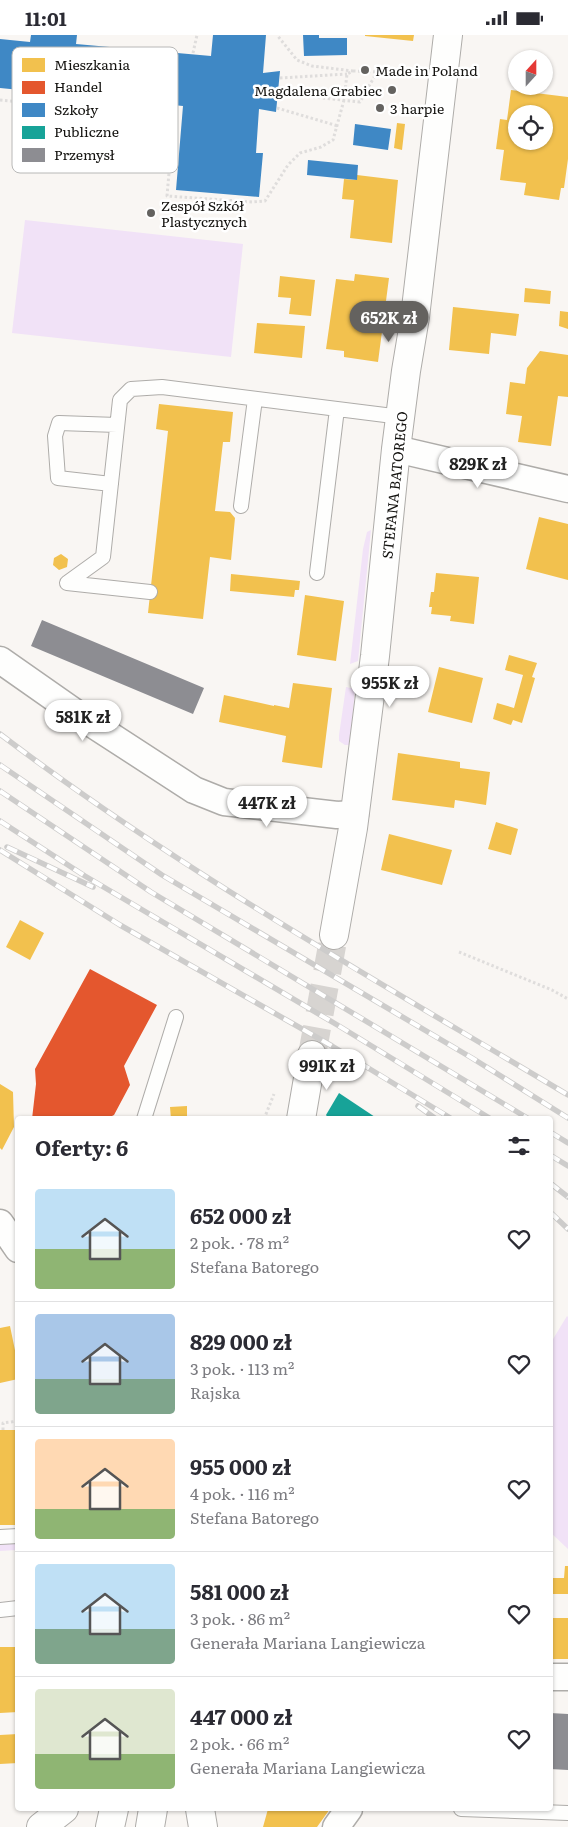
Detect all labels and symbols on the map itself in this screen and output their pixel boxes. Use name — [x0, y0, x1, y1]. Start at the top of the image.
legend — [12, 47, 178, 173]
north arrow — [508, 50, 552, 95]
text: Mieszkania — [54, 54, 131, 74]
place label: Made in Poland — [375, 60, 478, 80]
marker: Made in Poland — [359, 64, 371, 76]
text: Handel — [54, 76, 103, 96]
place label: Magdalena Grabiec — [254, 80, 382, 100]
marker: Magdalena Grabiec — [386, 84, 398, 96]
place label: 3 harpie — [390, 98, 444, 118]
text: Szkoły — [54, 99, 99, 119]
marker: 3 harpie — [374, 102, 386, 114]
text: Publiczne — [54, 121, 119, 141]
text: Przemysł — [54, 144, 115, 164]
place label: Zespół Szkół Plastycznych — [161, 195, 247, 231]
marker: Zespół Szkół Plastycznych — [145, 207, 157, 219]
pin: 652K zł — [343, 301, 435, 343]
street label: STEFANA BATOREGO — [376, 410, 412, 560]
pin: 829K zł — [432, 447, 524, 489]
pin: 955K zł — [344, 665, 436, 708]
pin: 581K zł — [37, 699, 129, 742]
pin: 447K zł — [221, 785, 313, 828]
pin: 991K zł — [281, 1049, 373, 1091]

